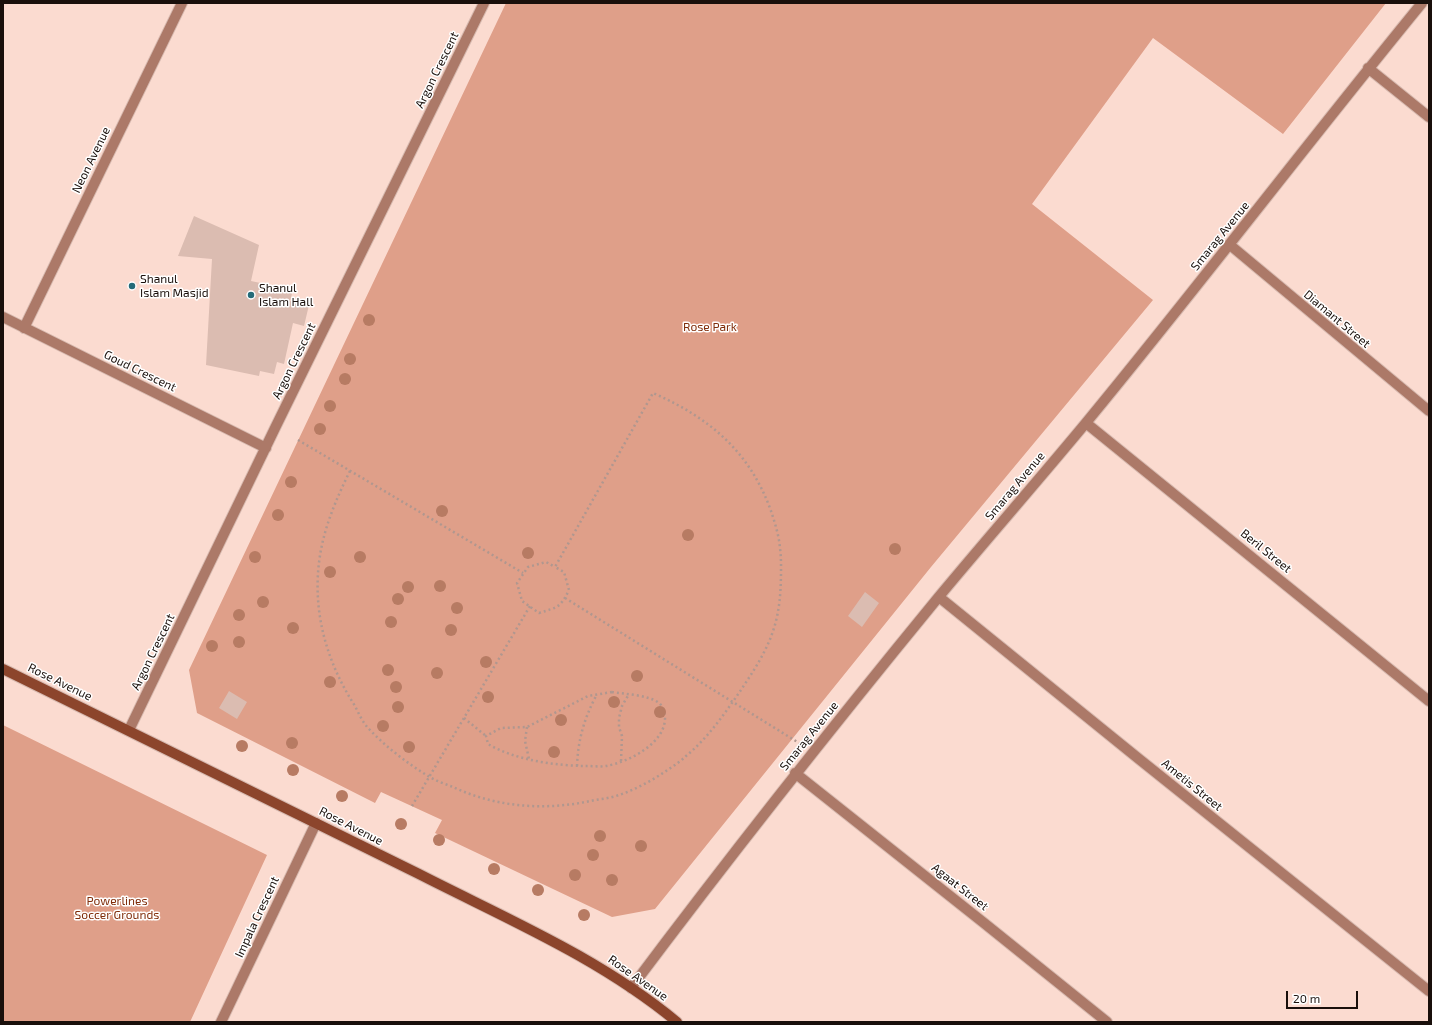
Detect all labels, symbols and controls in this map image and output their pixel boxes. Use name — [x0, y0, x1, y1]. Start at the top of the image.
street label: Argon Crescent — [412, 29, 462, 111]
street label: Neon Avenue — [69, 125, 113, 195]
street label: Smarag Avenue — [1188, 199, 1252, 273]
place label: Shanul Islam Masjid — [140, 272, 209, 300]
marker: Shanul Islam Masjid — [127, 281, 137, 291]
place label: Shanul Islam Hall — [259, 281, 313, 309]
street label: Diamant Street — [1301, 287, 1373, 351]
marker: Shanul Islam Hall — [246, 290, 256, 300]
street label: Argon Crescent — [269, 320, 319, 402]
park label: Rose Park — [683, 320, 737, 334]
street label: Goud Crescent — [102, 347, 178, 395]
street label: Smarag Avenue — [982, 449, 1048, 523]
street label: Beril Street — [1238, 526, 1294, 576]
street label: Argon Crescent — [128, 611, 178, 693]
street label: Rose Avenue — [26, 660, 94, 704]
street label: Smarag Avenue — [777, 699, 841, 773]
street label: Ametis Street — [1159, 756, 1225, 814]
street label: Rose Avenue — [317, 804, 385, 848]
street label: Agaat Street — [929, 860, 991, 914]
street label: Impala Crescent — [232, 874, 282, 960]
park label: Powerlines Soccer Grounds — [75, 894, 159, 922]
street label: Rose Avenue — [605, 952, 671, 1004]
scale bar — [1288, 983, 1360, 1009]
text: 20 m — [1293, 991, 1320, 1005]

